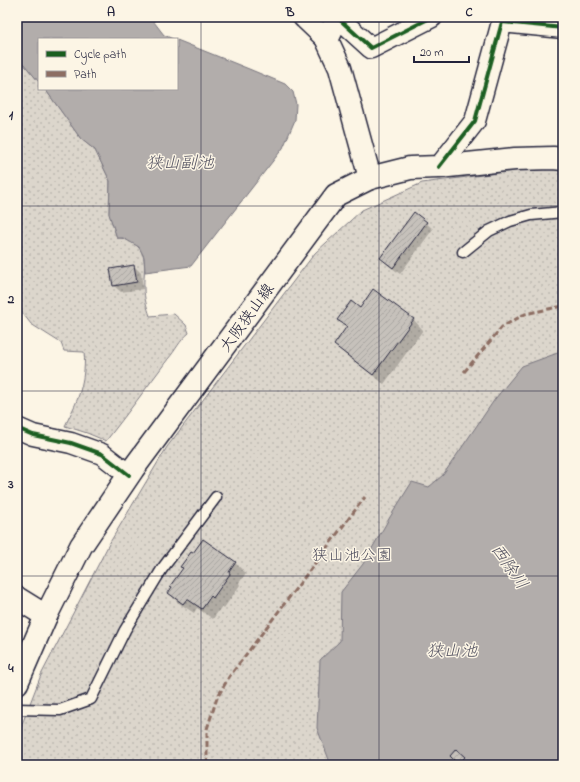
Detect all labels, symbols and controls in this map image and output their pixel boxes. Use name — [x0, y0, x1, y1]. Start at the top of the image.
text: A — [107, 3, 115, 22]
text: B — [285, 3, 295, 22]
text: C — [465, 3, 473, 22]
legend — [38, 38, 178, 90]
scale bar — [414, 38, 469, 64]
text: 20 m — [420, 44, 443, 62]
text: Cycle path — [74, 46, 126, 65]
text: Path — [74, 66, 97, 84]
text: 1 — [9, 106, 14, 125]
water label: 狭山副池 — [146, 151, 215, 176]
street label: 大阪狭山線 — [214, 279, 281, 358]
text: 2 — [7, 290, 15, 309]
text: 3 — [7, 475, 14, 494]
water label: 西除川 — [484, 539, 534, 595]
park label: 狭山池公園 — [312, 544, 392, 568]
water label: 狭山池 — [427, 639, 478, 664]
text: 4 — [7, 659, 14, 678]

